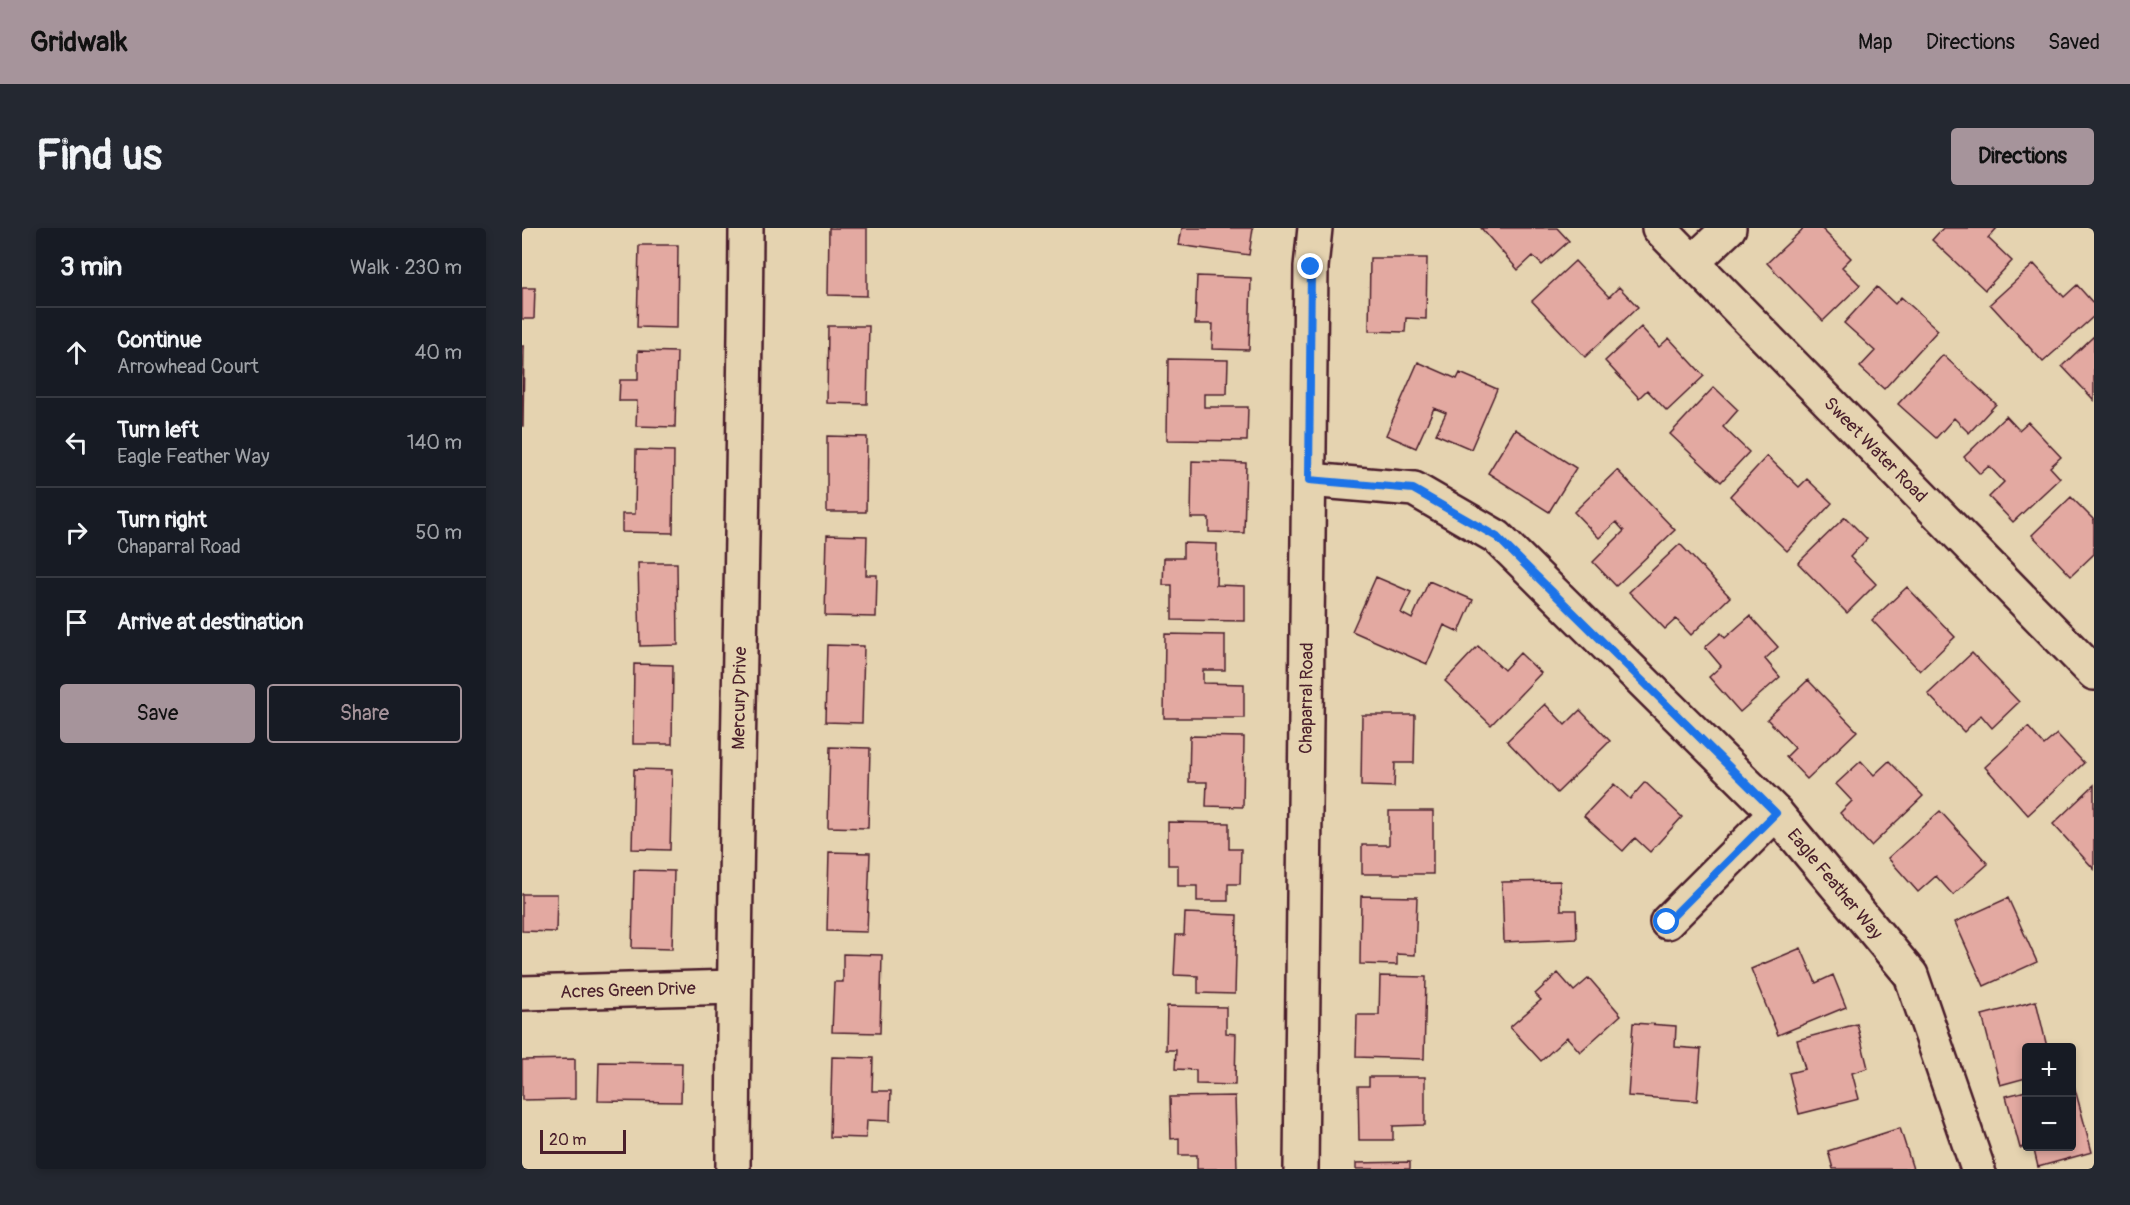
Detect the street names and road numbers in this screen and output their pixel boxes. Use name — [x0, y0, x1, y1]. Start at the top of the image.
street label: Sweet Water Road — [1819, 392, 1932, 508]
street label: Chaparral Road — [1295, 642, 1319, 754]
street label: Mercury Drive — [727, 646, 752, 750]
street label: Eagle Feather Way — [1782, 824, 1888, 945]
street label: Acres Green Drive — [560, 977, 696, 1004]

